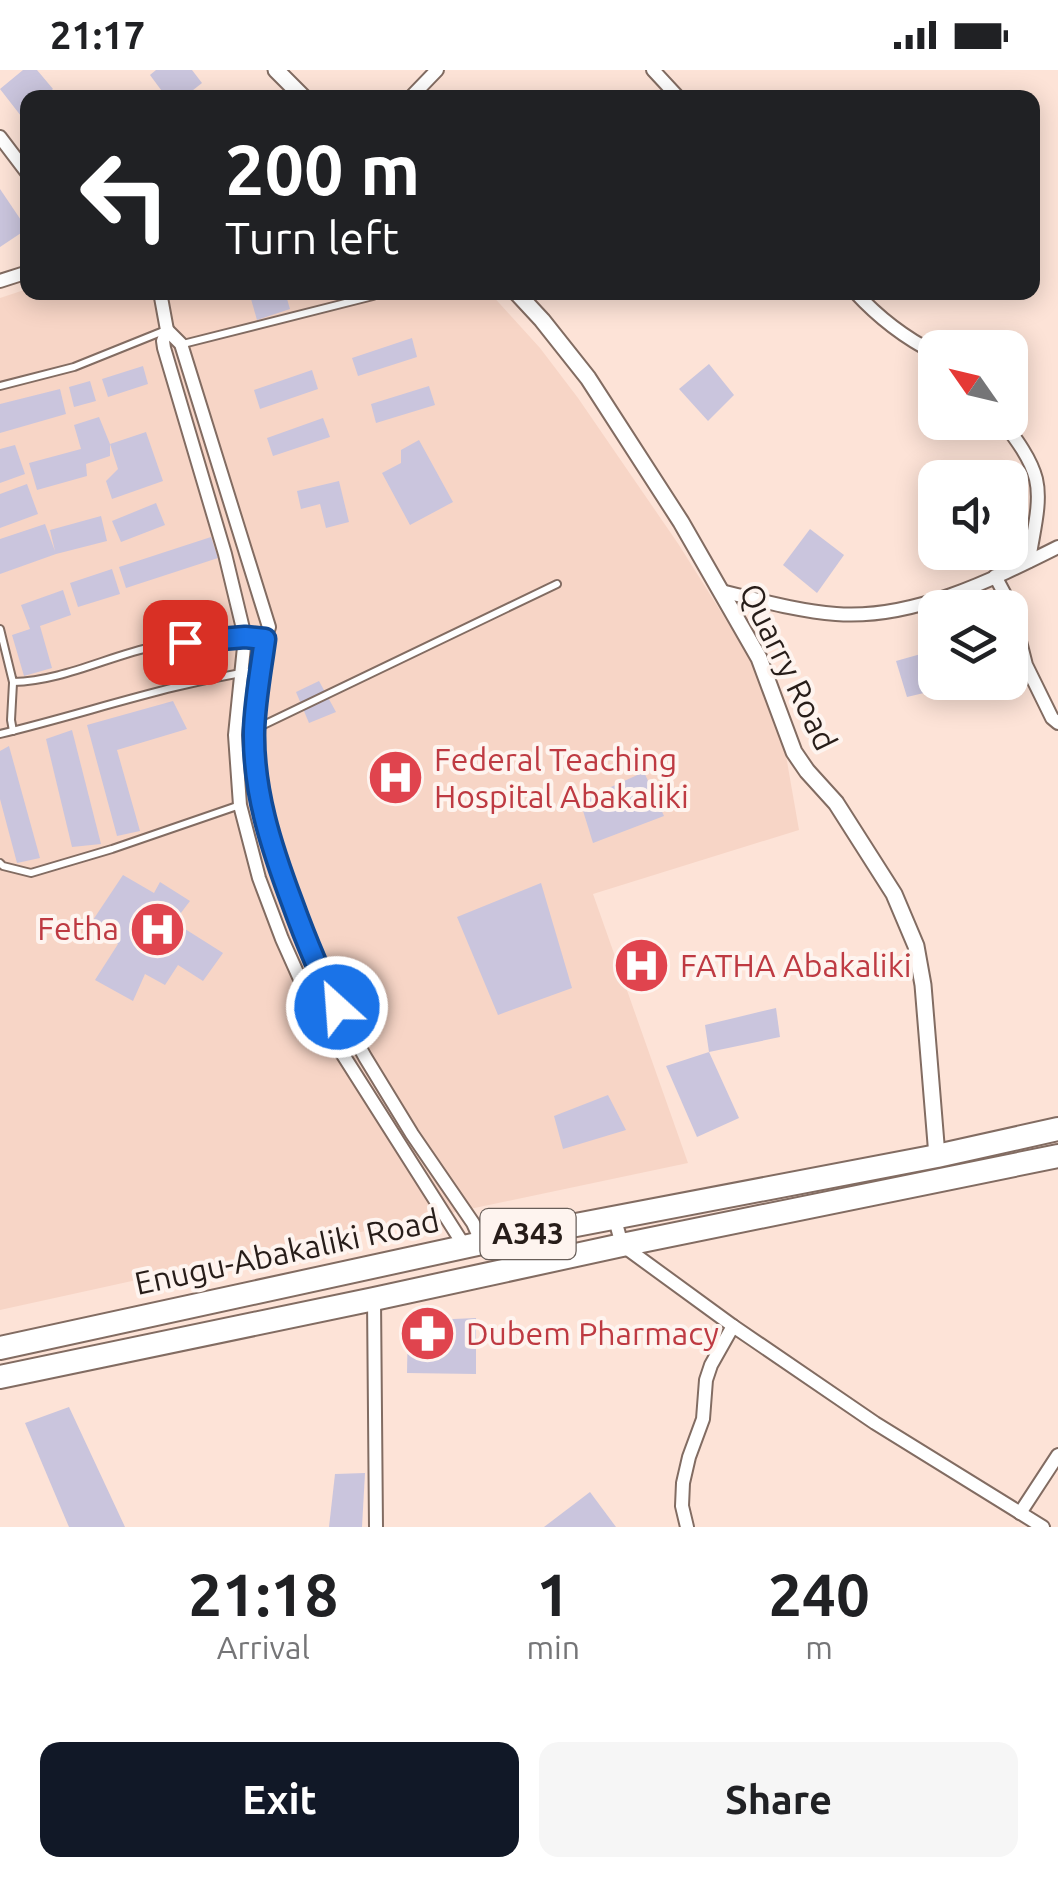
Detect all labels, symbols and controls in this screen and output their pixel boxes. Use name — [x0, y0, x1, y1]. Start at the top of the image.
text: 21:17 — [50, 14, 145, 56]
icon: left — [60, 130, 190, 260]
text: 200 m — [225, 130, 420, 208]
text: Turn left — [225, 212, 399, 263]
north arrow — [918, 330, 1028, 440]
map controls — [918, 330, 1028, 700]
button: sound — [918, 460, 1028, 570]
street label: Quarry Road — [733, 577, 845, 756]
button: layers — [918, 590, 1028, 700]
pin — [143, 600, 228, 685]
icon: arrive — [158, 615, 213, 670]
place label: Federal Teaching Hospital Abakaliki — [434, 741, 689, 814]
hospital icon: Federal Teaching Hospital Abakaliki — [365, 748, 425, 808]
hospital icon: Fetha — [128, 899, 188, 959]
place label: Fetha — [37, 910, 119, 946]
hospital icon: FATHA Abakaliki — [611, 936, 671, 996]
place label: FATHA Abakaliki — [680, 947, 912, 983]
position arrow — [285, 955, 389, 1059]
street label: Enugu-Abakaliki Road — [131, 1201, 442, 1301]
road number: A343 — [480, 1209, 576, 1259]
pharmacy icon: Dubem Pharmacy — [397, 1304, 457, 1364]
place label: Dubem Pharmacy — [466, 1315, 719, 1351]
text: 21:18 — [188, 1560, 338, 1627]
text: 1 — [536, 1560, 570, 1627]
text: 240 — [768, 1560, 870, 1627]
text: Arrival — [217, 1629, 310, 1665]
text: min — [526, 1629, 580, 1665]
text: m — [805, 1629, 833, 1665]
button: Exit — [40, 1742, 519, 1857]
button: Share — [539, 1742, 1018, 1857]

